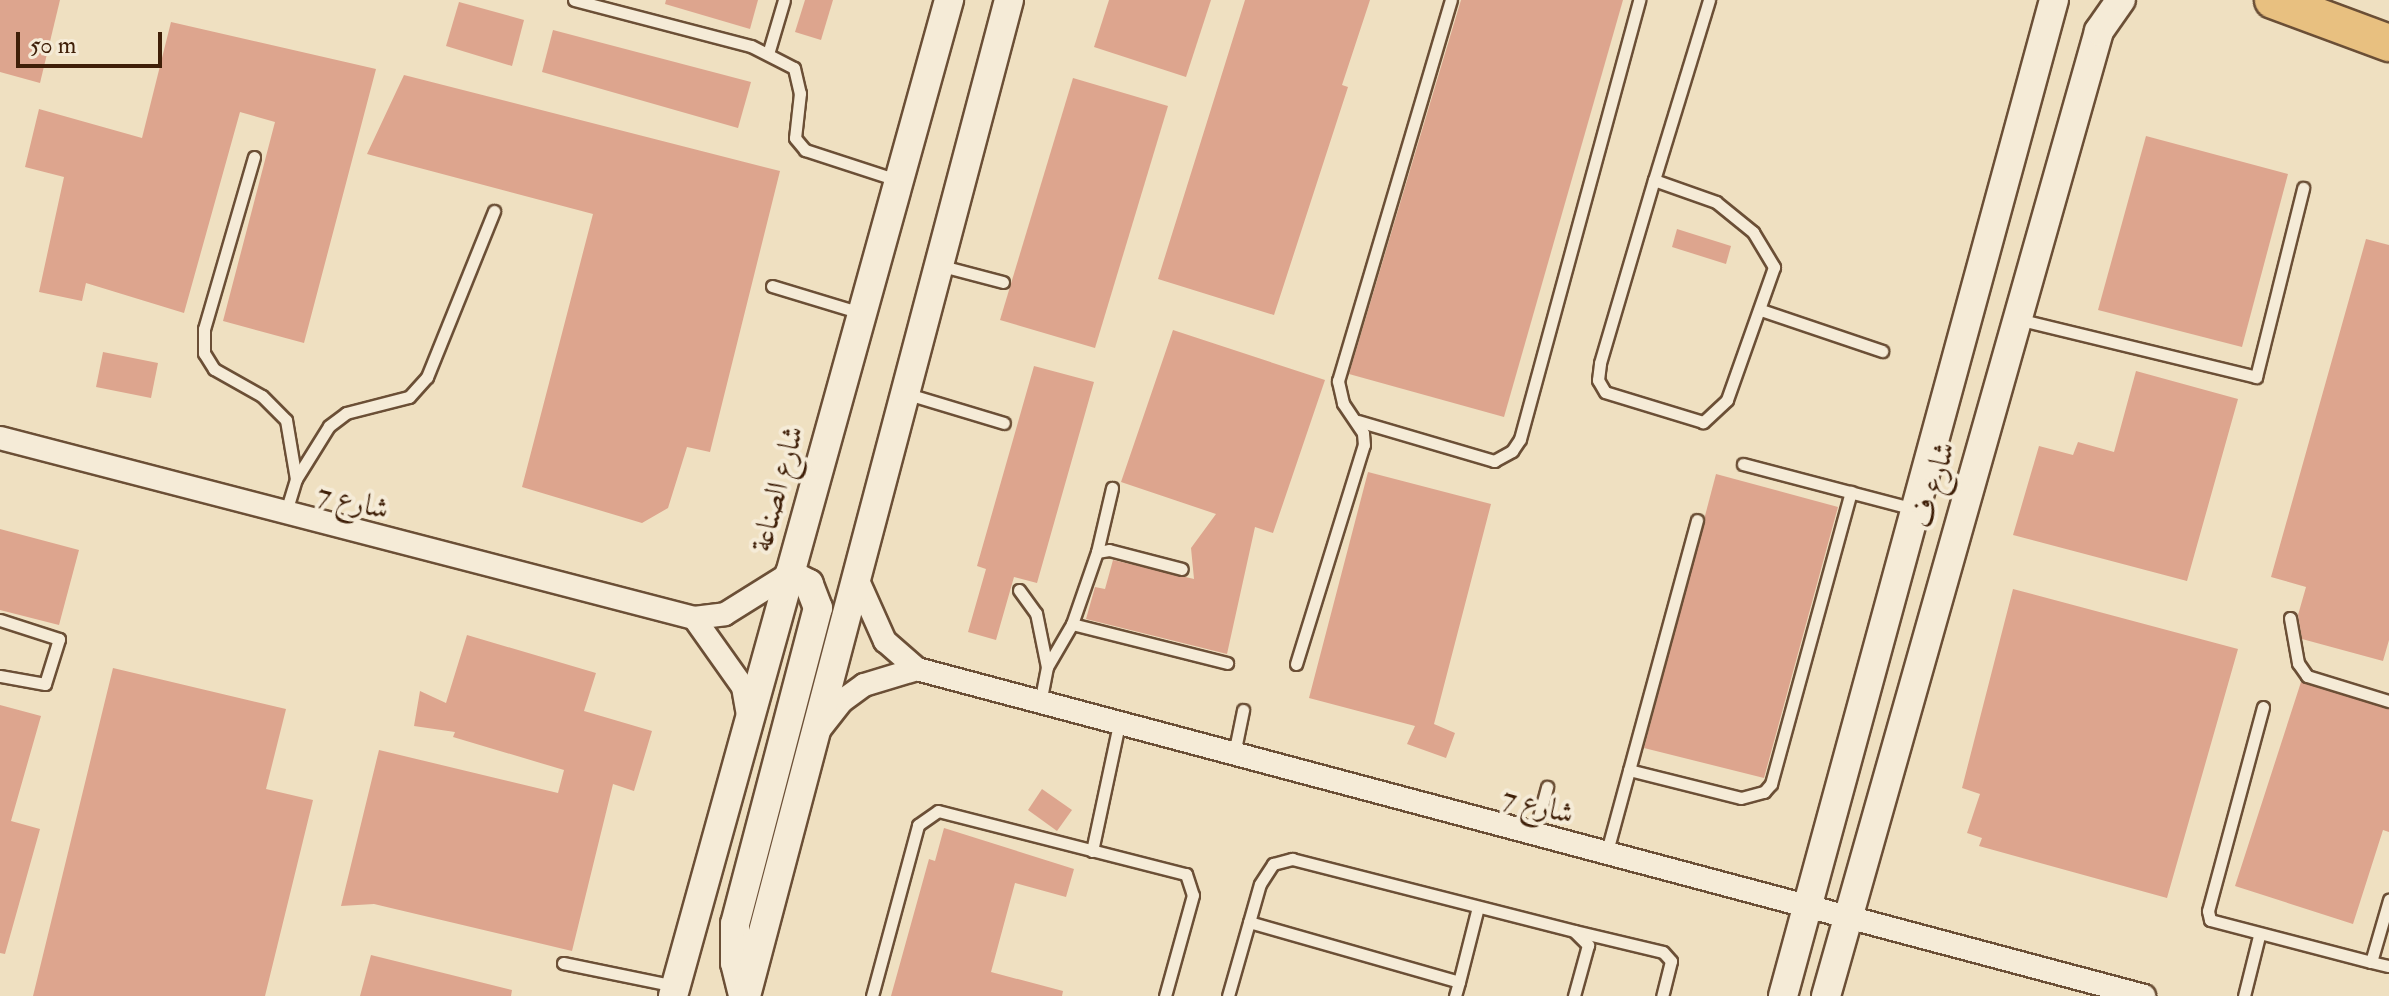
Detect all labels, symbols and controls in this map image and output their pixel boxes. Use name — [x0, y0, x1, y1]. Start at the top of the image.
scale bar — [20, 16, 166, 66]
text: 50 m — [30, 30, 76, 61]
street label: شارع الصناعة — [744, 422, 812, 556]
street label: شارع ف — [1905, 438, 1963, 532]
street label: شارع 7 — [314, 476, 392, 528]
street label: شارع 7 — [1498, 779, 1578, 833]

